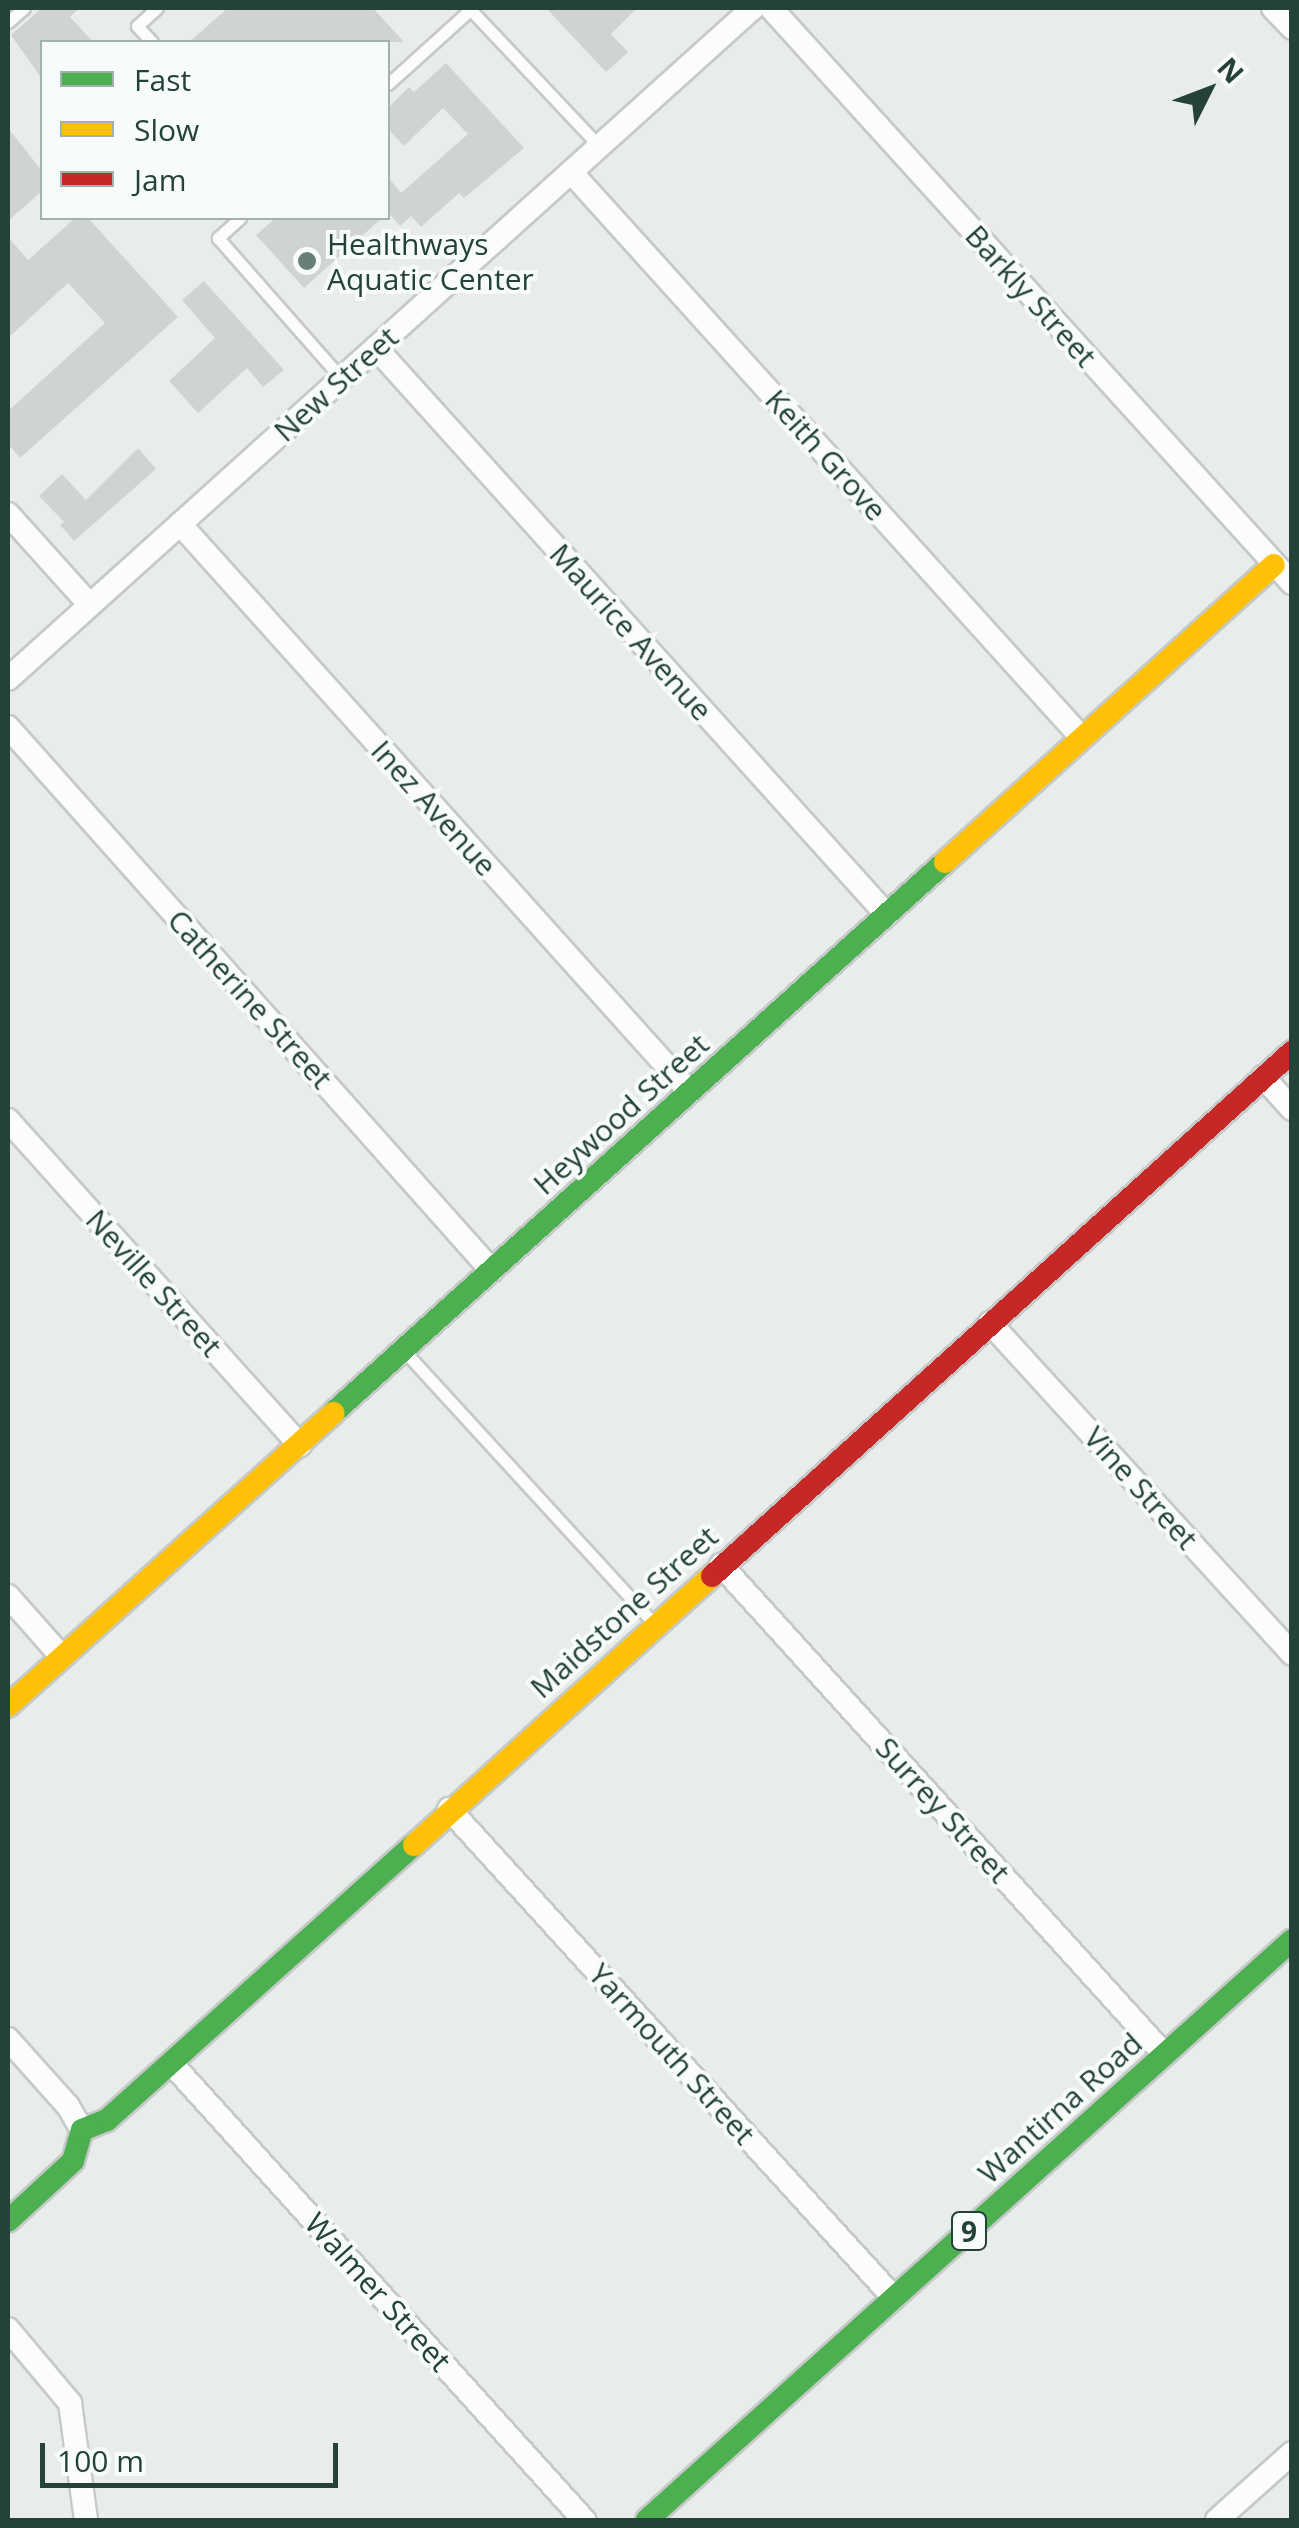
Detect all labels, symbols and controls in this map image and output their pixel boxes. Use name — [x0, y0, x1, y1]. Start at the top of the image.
legend — [40, 40, 390, 220]
north arrow — [1159, 40, 1259, 140]
text: N — [1210, 49, 1253, 91]
text: Fast — [134, 59, 191, 100]
text: Slow — [134, 109, 199, 150]
text: Jam — [134, 159, 187, 200]
street label: Barkly Street — [958, 218, 1104, 374]
place label: Healthways Aquatic Center — [327, 226, 534, 296]
marker: Healthways Aquatic Center — [296, 250, 318, 272]
street label: New Street — [267, 319, 405, 449]
street label: Keith Grove — [758, 382, 894, 528]
street label: Maurice Avenue — [542, 536, 720, 728]
street label: Inez Avenue — [364, 733, 504, 883]
street label: Catherine Street — [160, 902, 340, 1096]
street label: Heywood Street — [526, 1026, 716, 1202]
street label: Neville Street — [79, 1202, 229, 1364]
street label: Vine Street — [1077, 1419, 1205, 1557]
street label: Maidstone Street — [523, 1519, 725, 1705]
street label: Surrey Street — [868, 1730, 1018, 1890]
street label: Yarmouth Street — [581, 1956, 763, 2152]
street label: Wantirna Road — [971, 2025, 1149, 2191]
street label: Walmer Street — [298, 2205, 458, 2379]
road number: 9 — [949, 2208, 989, 2254]
scale bar — [45, 2423, 342, 2485]
text: 100 m — [57, 2440, 144, 2481]

